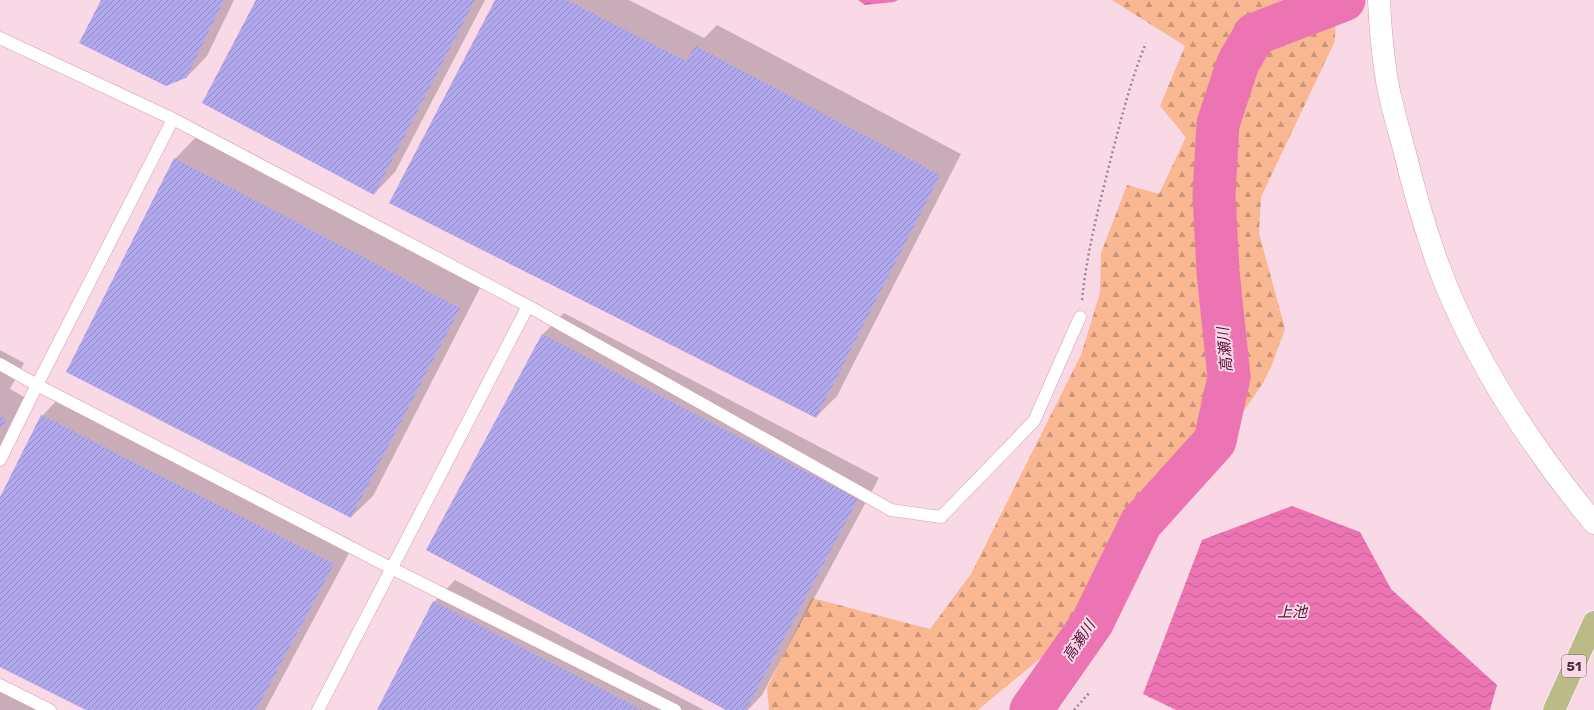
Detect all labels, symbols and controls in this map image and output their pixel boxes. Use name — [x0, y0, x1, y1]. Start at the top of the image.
water label: 高瀬川 — [1214, 325, 1236, 373]
water label: 上池 — [1277, 603, 1309, 621]
water label: 高瀬川 — [1059, 616, 1100, 665]
road number: 51 — [1562, 655, 1586, 677]

